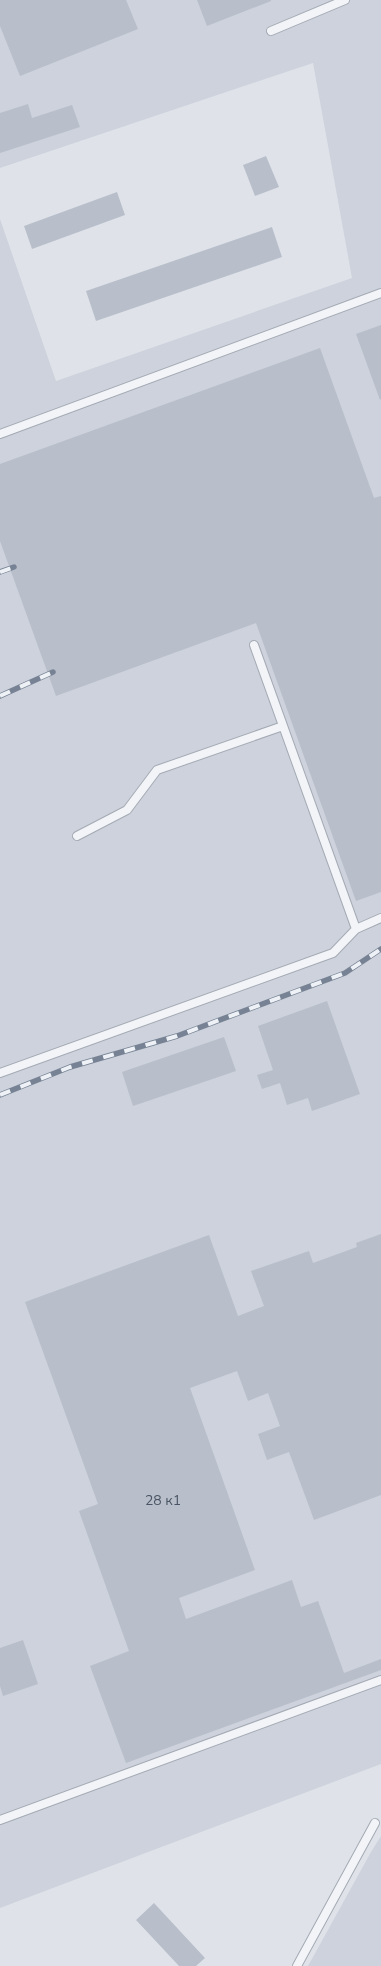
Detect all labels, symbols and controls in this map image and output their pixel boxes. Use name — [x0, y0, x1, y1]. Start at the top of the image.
house number: 28 к1 — [145, 1491, 181, 1510]

